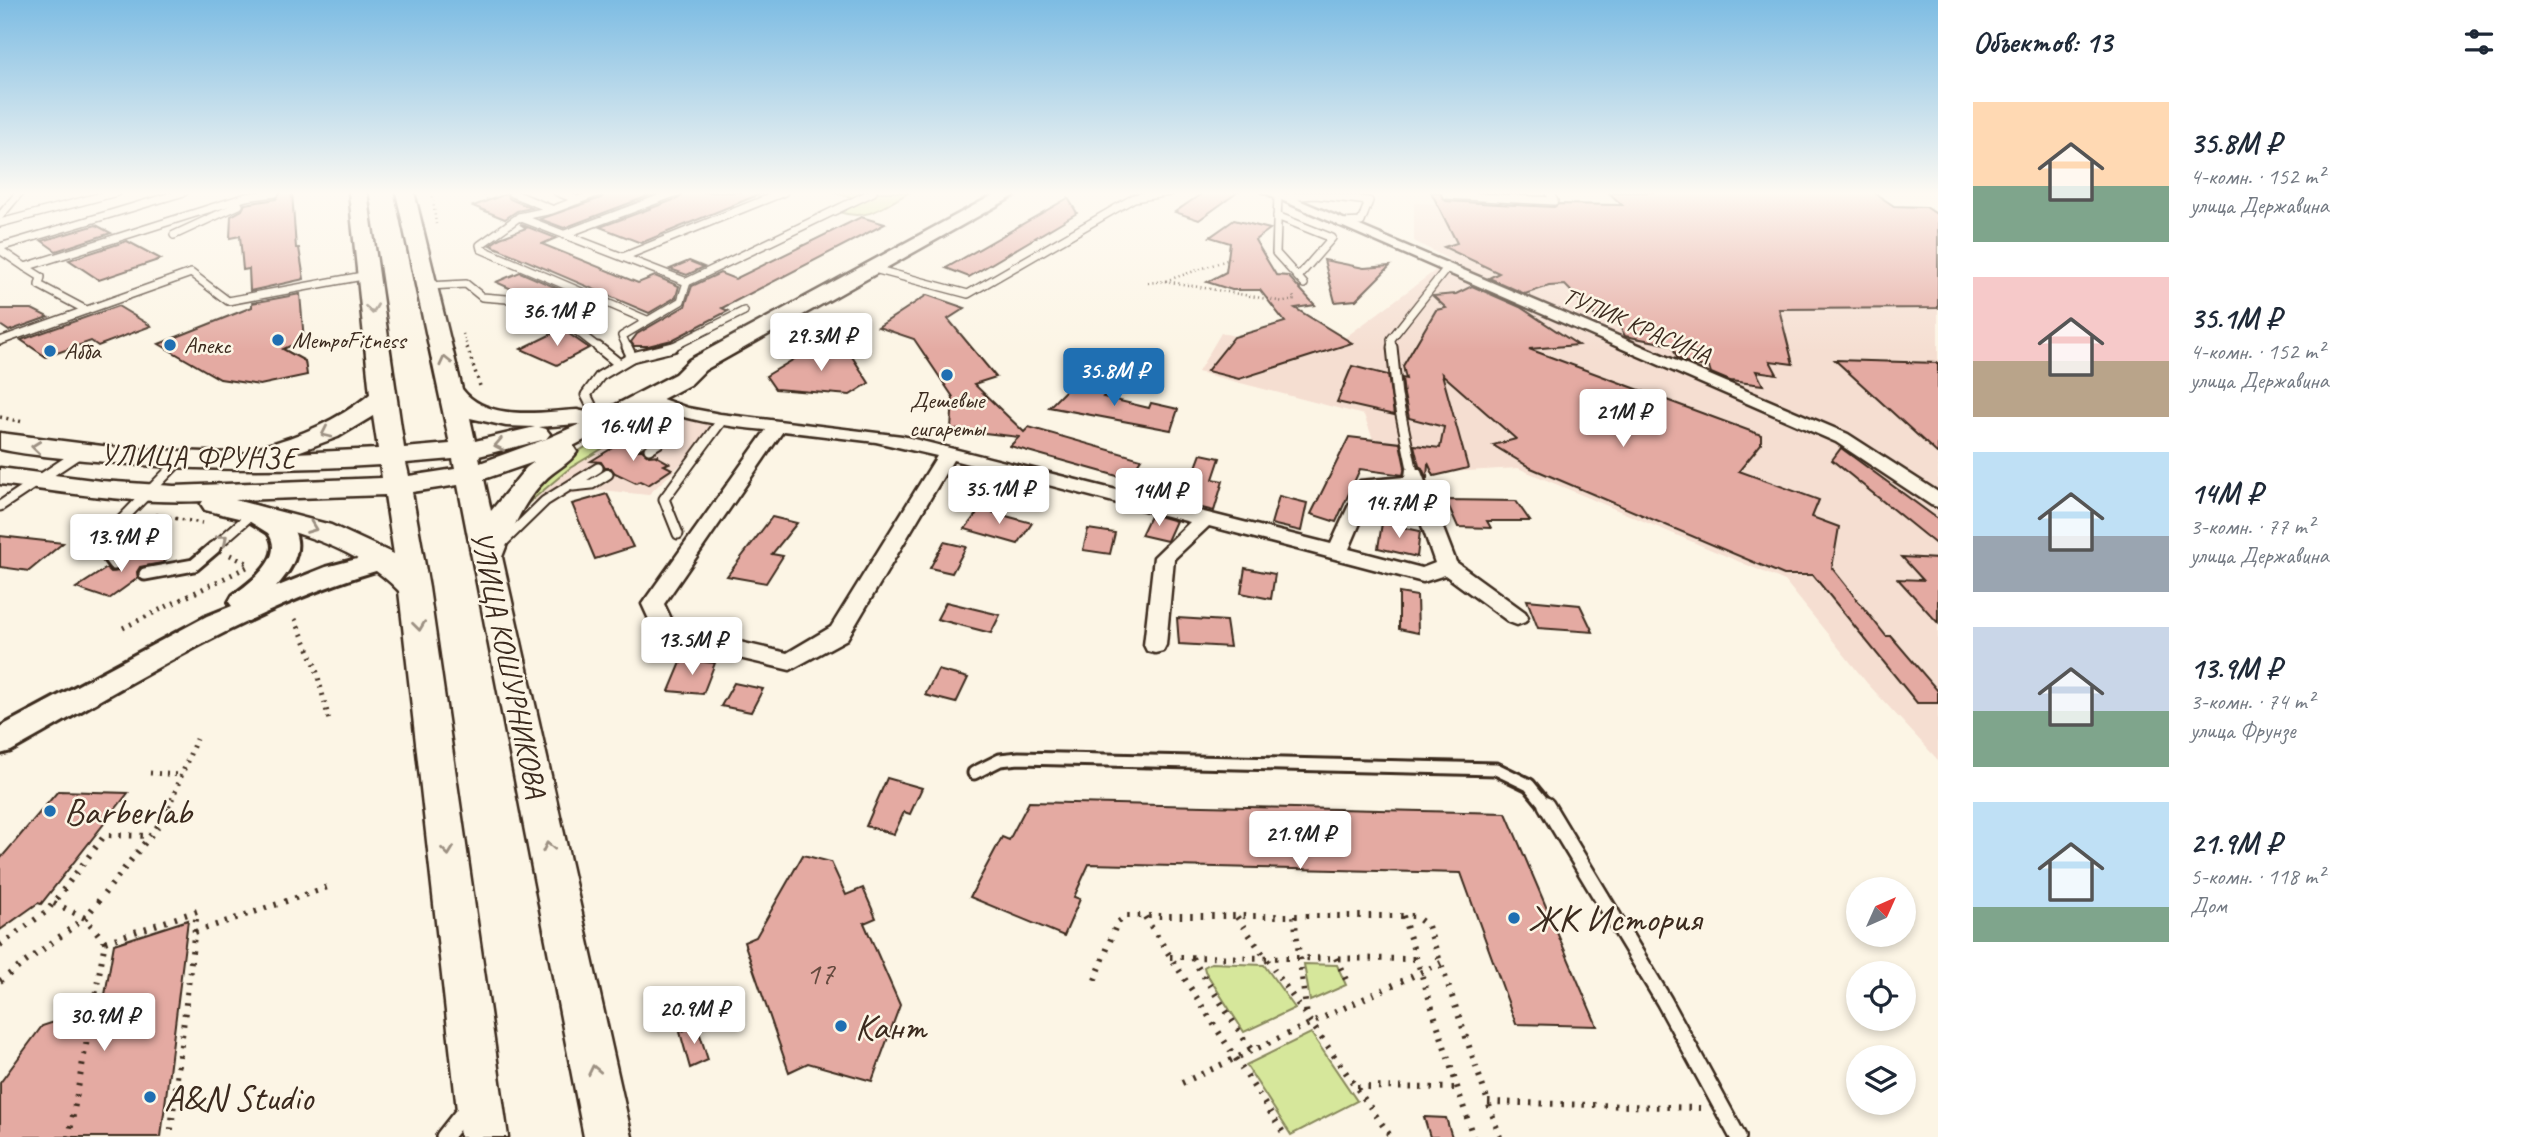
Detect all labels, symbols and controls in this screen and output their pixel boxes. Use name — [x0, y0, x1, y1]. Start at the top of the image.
text: Объектов: 13 — [1973, 23, 2112, 61]
icon: filters — [2460, 23, 2498, 61]
text: 35.8M ₽ — [2190, 124, 2281, 162]
icon: home — [2029, 130, 2113, 214]
text: 4-комн. · 152 m² — [2190, 162, 2324, 191]
text: улица Державина — [2190, 191, 2328, 220]
street label: ТУПИК КРАСИНА — [1559, 280, 1716, 370]
pin: 36.1M ₽ — [492, 288, 622, 348]
text: 36.1M ₽ — [522, 296, 592, 325]
text: 35.1M ₽ — [2190, 299, 2281, 337]
one-way arrow — [364, 303, 379, 314]
icon: home — [2029, 305, 2113, 389]
pin: 29.3M ₽ — [756, 314, 886, 373]
text: 29.3M ₽ — [786, 321, 856, 350]
place label: МетроFitness — [292, 325, 408, 355]
place label: Апекс — [184, 330, 232, 360]
marker: МетроFitness — [270, 332, 286, 348]
place label: Абба — [64, 336, 102, 366]
marker: Апекс — [162, 337, 178, 353]
text: 4-комн. · 152 m² — [2190, 337, 2324, 366]
marker: Абба — [42, 343, 58, 359]
pin: 35.8M ₽ — [1049, 348, 1179, 408]
one-way arrow — [438, 355, 453, 367]
text: 35.8M ₽ — [1079, 356, 1149, 385]
text: улица Державина — [2190, 366, 2328, 395]
marker: Дешевые сигареты — [939, 367, 955, 383]
place label: Дешевые сигареты — [909, 385, 987, 443]
pin: 21M ₽ — [1574, 390, 1672, 449]
text: 21M ₽ — [1596, 397, 1650, 426]
pin: 16.4M ₽ — [568, 404, 698, 463]
text: 16.4M ₽ — [598, 411, 668, 440]
one-way arrow — [321, 425, 333, 439]
street label: УЛИЦА ФРУНЗЕ — [100, 435, 300, 477]
one-way arrow — [493, 437, 504, 452]
one-way arrow — [30, 440, 42, 455]
pin: 35.1M ₽ — [934, 466, 1064, 526]
pin: 14M ₽ — [1110, 468, 1208, 528]
text: 35.1M ₽ — [964, 474, 1034, 503]
text: 14M ₽ — [2190, 474, 2262, 512]
text: 14M ₽ — [1132, 476, 1186, 505]
pin: 14.7M ₽ — [1334, 480, 1464, 540]
icon: home — [2029, 480, 2113, 564]
text: 14.7M ₽ — [1364, 488, 1434, 517]
text: 3-комн. · 77 m² — [2190, 512, 2314, 541]
pin: 13.9M ₽ — [56, 514, 186, 574]
one-way arrow — [305, 519, 317, 533]
text: 13.9M ₽ — [86, 522, 156, 551]
street label: УЛИЦА КОШУРНИКОВА — [462, 527, 556, 802]
one-way arrow — [215, 535, 228, 547]
text: улица Державина — [2190, 541, 2328, 570]
pin: 13.5M ₽ — [627, 618, 757, 677]
one-way arrow — [411, 620, 426, 632]
text: 13.5M ₽ — [657, 625, 727, 654]
text: 13.9M ₽ — [2190, 649, 2281, 687]
icon: home — [2029, 655, 2113, 739]
text: 3-комн. · 74 m² — [2190, 687, 2314, 716]
text: улица Фрунзе — [2190, 716, 2295, 745]
place label: Barberlab — [64, 788, 194, 835]
marker: Barberlab — [42, 803, 58, 819]
pin: 21.9M ₽ — [1235, 812, 1365, 871]
text: 21.9M ₽ — [1265, 819, 1335, 848]
text: 21.9M ₽ — [2190, 824, 2281, 862]
icon: home — [2029, 830, 2113, 914]
one-way arrow — [541, 841, 556, 853]
one-way arrow — [440, 846, 455, 857]
text: 5-комн. · 118 m² — [2190, 862, 2324, 891]
north arrow — [1846, 877, 1916, 947]
map controls — [1846, 877, 1916, 1115]
text: Дом — [2190, 891, 2227, 920]
place label: ЖК История — [1528, 895, 1703, 942]
marker: ЖК История — [1506, 910, 1522, 926]
house number: 17 — [806, 953, 836, 994]
button: locate — [1846, 961, 1916, 1031]
pin: 20.9M ₽ — [629, 986, 759, 1046]
pin: 30.9M ₽ — [39, 993, 169, 1053]
text: 20.9M ₽ — [659, 994, 729, 1023]
text: 30.9M ₽ — [69, 1001, 139, 1030]
place label: Кант — [855, 1003, 928, 1050]
marker: Кант — [833, 1018, 849, 1034]
button: layers — [1846, 1045, 1916, 1115]
one-way arrow — [587, 1064, 602, 1076]
place label: A&N Studio — [164, 1074, 315, 1121]
marker: A&N Studio — [142, 1089, 158, 1105]

